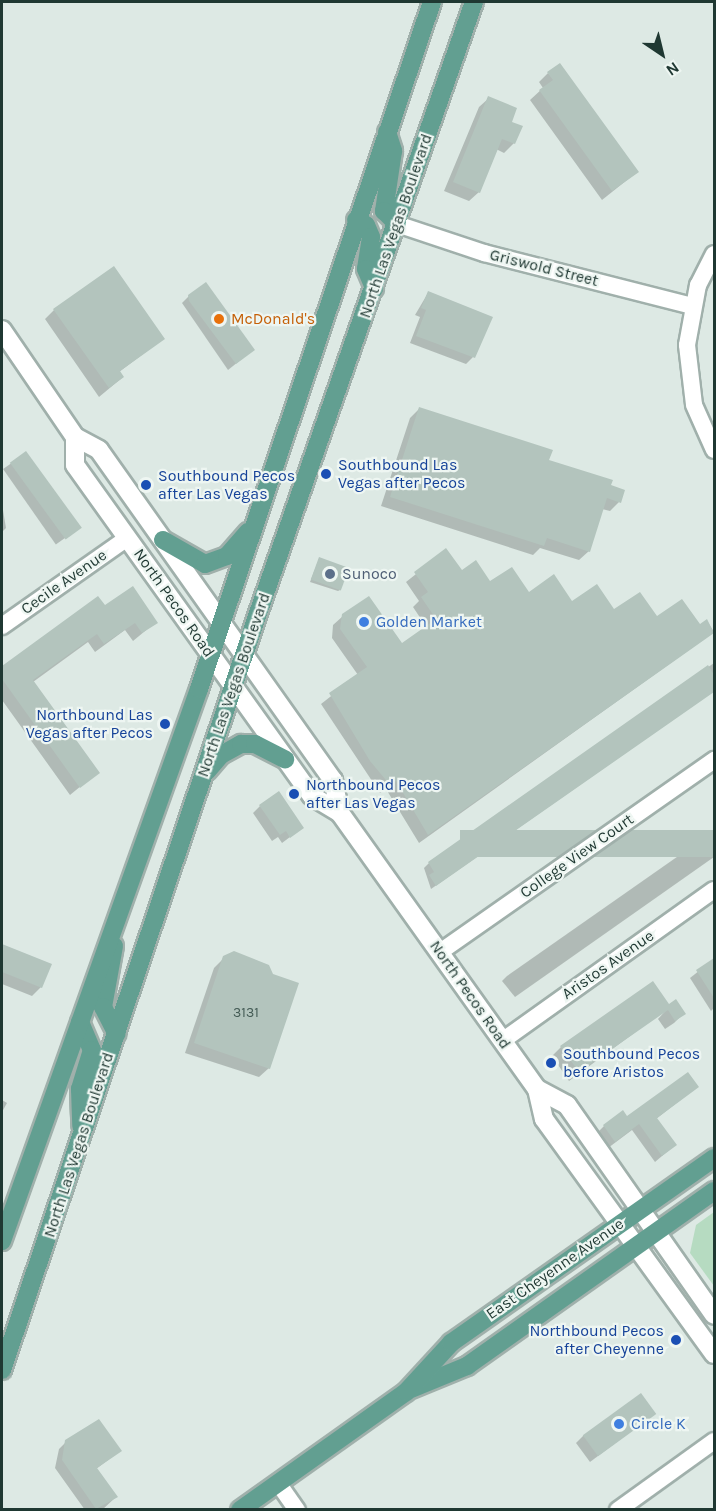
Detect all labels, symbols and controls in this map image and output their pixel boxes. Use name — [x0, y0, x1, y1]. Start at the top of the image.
north arrow — [632, 24, 692, 84]
text: N — [662, 58, 683, 80]
street label: North Las Vegas Boulevard — [355, 131, 437, 321]
street label: Griswold Street — [488, 245, 600, 291]
place label: McDonald's — [231, 309, 315, 329]
marker: McDonald's — [212, 312, 226, 326]
place label: Southbound Las Vegas after Pecos — [338, 455, 465, 493]
place label: Southbound Pecos after Las Vegas — [158, 466, 295, 504]
marker: Southbound Las Vegas after Pecos — [319, 467, 333, 481]
marker: Southbound Pecos after Las Vegas — [139, 478, 153, 492]
street label: Cecile Avenue — [17, 545, 111, 619]
street label: North Pecos Road — [129, 545, 219, 661]
place label: Sunoco — [342, 564, 397, 584]
marker: Sunoco — [323, 567, 337, 581]
street label: North Las Vegas Boulevard — [193, 590, 275, 780]
place label: Golden Market — [376, 612, 482, 632]
marker: Golden Market — [357, 615, 371, 629]
place label: Northbound Las Vegas after Pecos — [26, 705, 153, 743]
marker: Northbound Las Vegas after Pecos — [158, 717, 172, 731]
place label: Northbound Pecos after Las Vegas — [306, 775, 440, 813]
marker: Northbound Pecos after Las Vegas — [287, 787, 301, 801]
street label: College View Court — [517, 810, 637, 902]
street label: Aristos Avenue — [558, 926, 658, 1004]
street label: North Pecos Road — [425, 937, 515, 1053]
house number: 3131 — [233, 1005, 259, 1021]
place label: Southbound Pecos before Aristos — [563, 1044, 700, 1082]
street label: North Las Vegas Boulevard — [40, 1050, 118, 1240]
marker: Southbound Pecos before Aristos — [544, 1056, 558, 1070]
street label: East Cheyenne Avenue — [483, 1214, 627, 1324]
place label: Northbound Pecos after Cheyenne — [530, 1321, 664, 1359]
marker: Northbound Pecos after Cheyenne — [669, 1333, 683, 1347]
place label: Circle K — [631, 1414, 686, 1434]
marker: Circle K — [612, 1417, 626, 1431]

